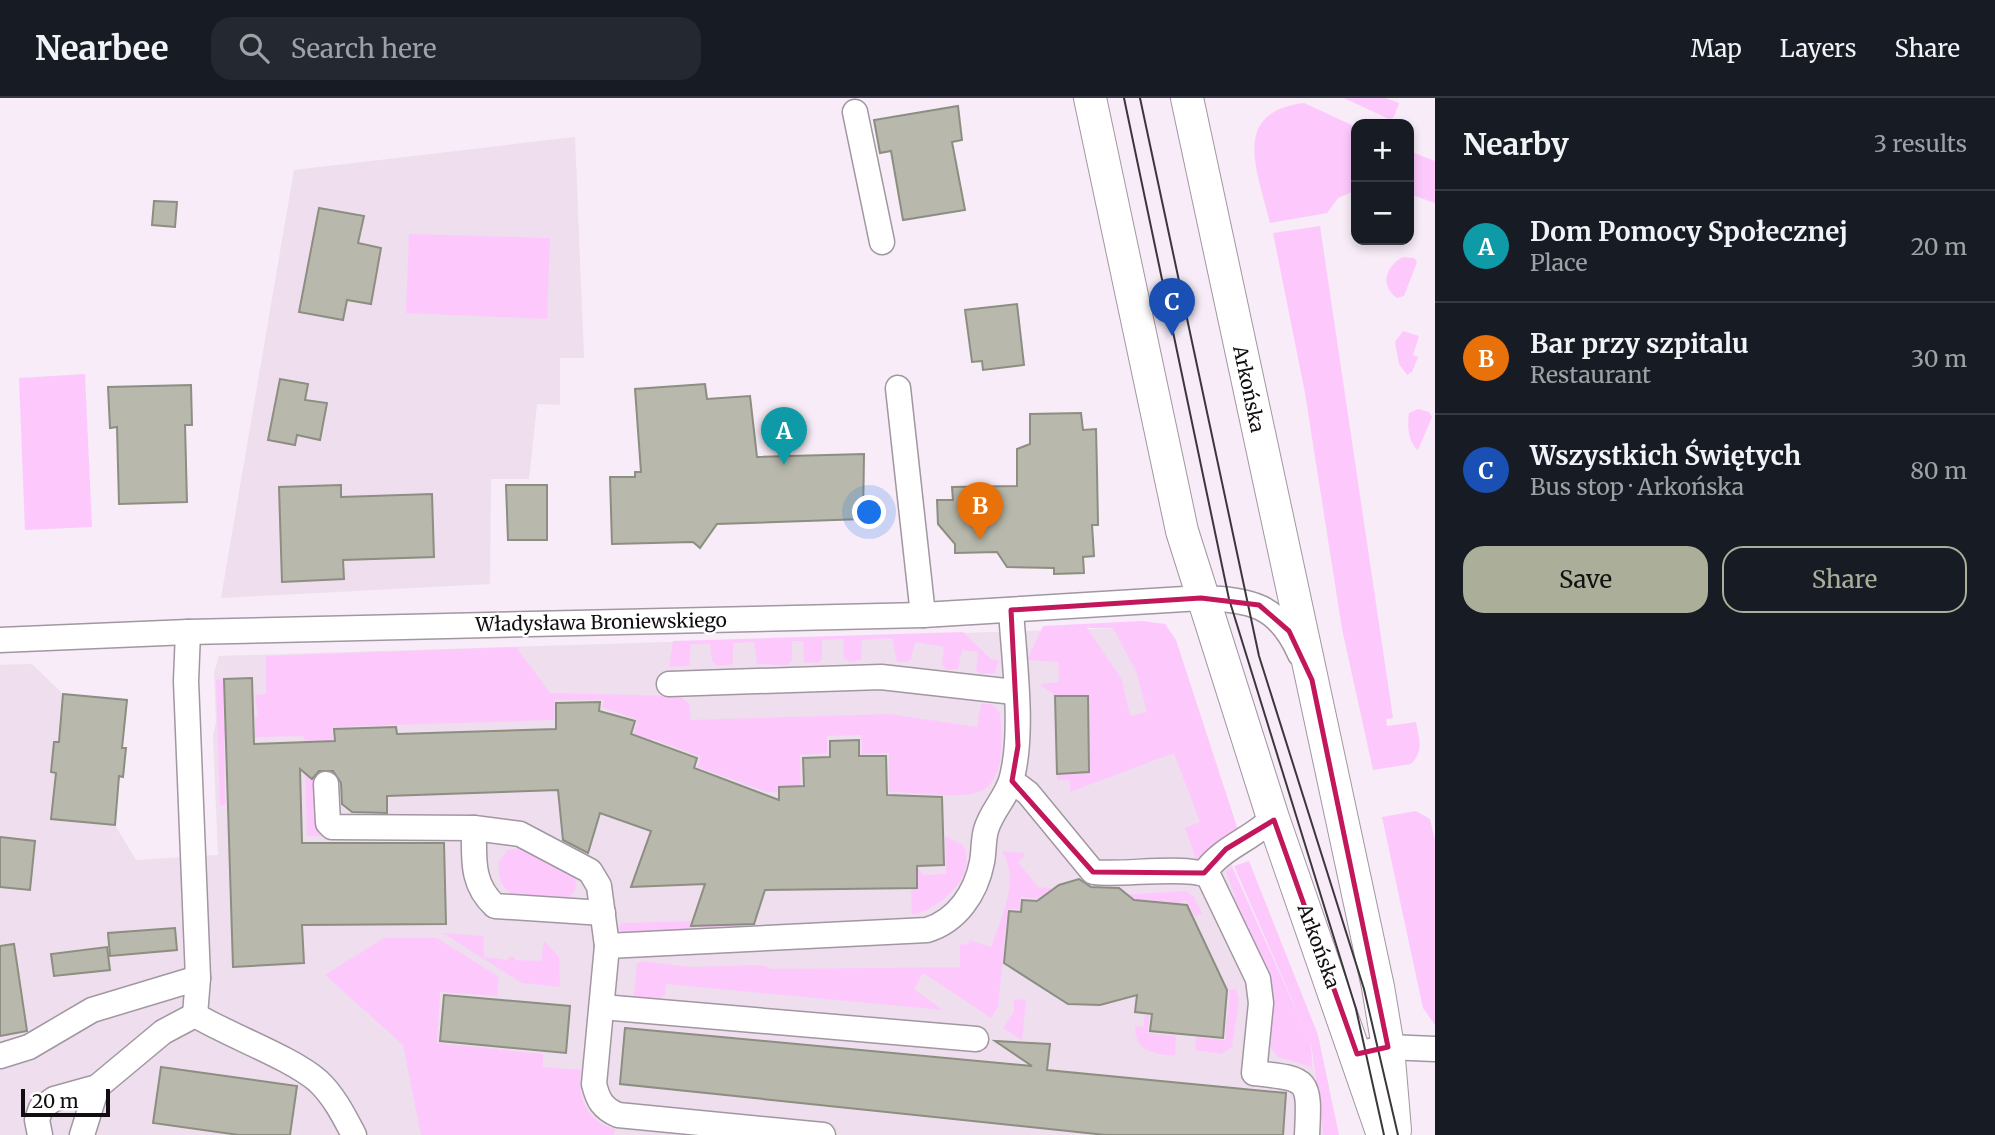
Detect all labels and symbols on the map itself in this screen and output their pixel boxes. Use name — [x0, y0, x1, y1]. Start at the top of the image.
pin: C — [1149, 278, 1195, 336]
street label: Arkońska — [1228, 342, 1270, 435]
pin: A — [761, 407, 807, 465]
pin: B — [957, 482, 1003, 540]
your location — [852, 495, 886, 529]
street label: Władysława Broniewskiego — [474, 608, 727, 636]
street label: Arkońska — [1292, 900, 1345, 992]
scale bar — [21, 1086, 110, 1118]

